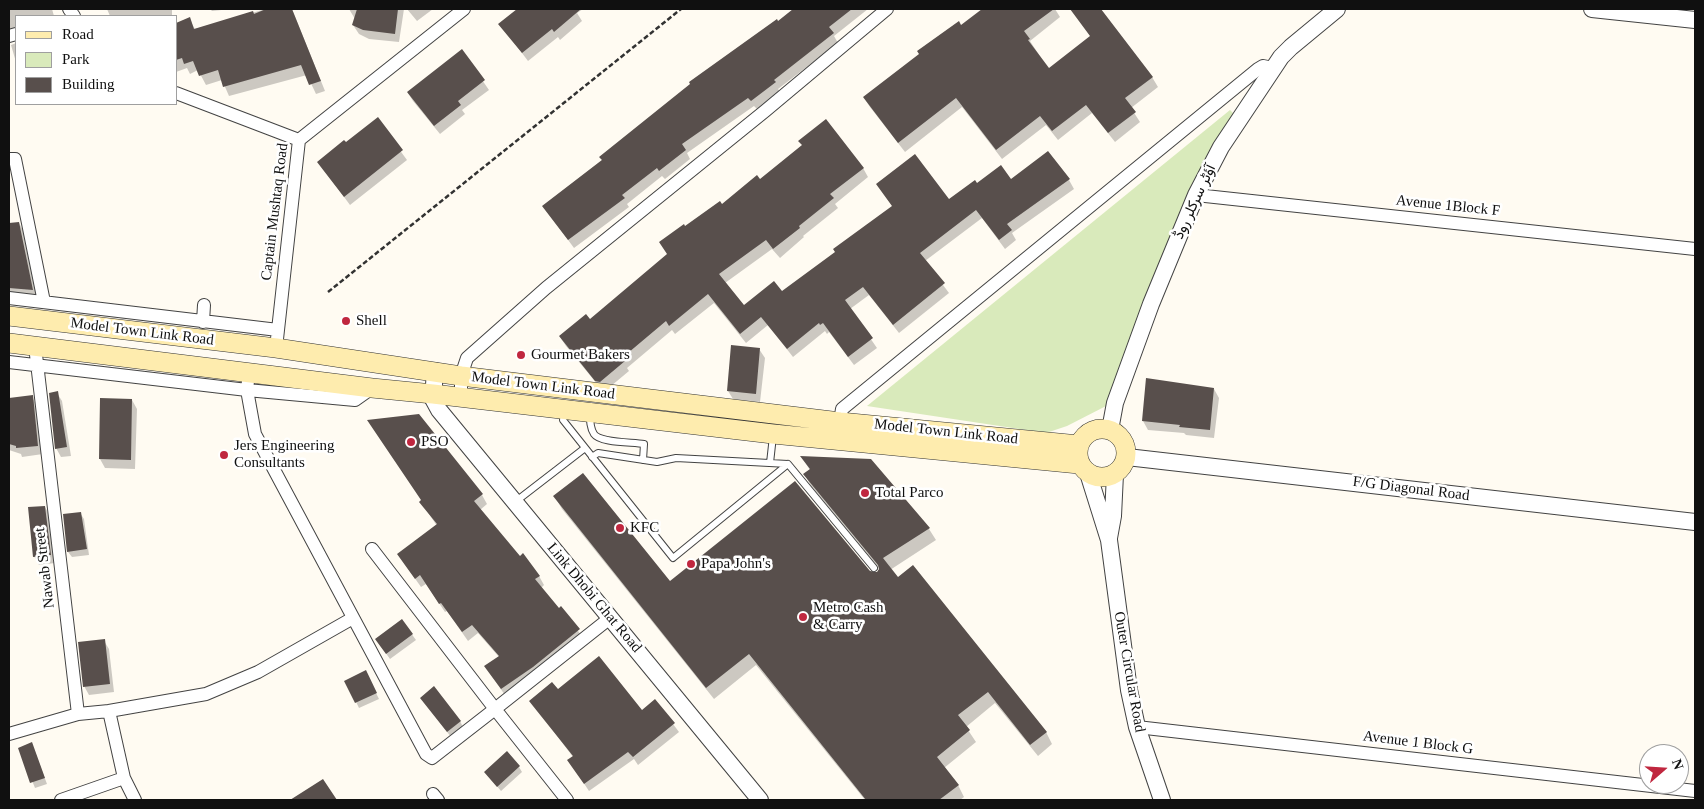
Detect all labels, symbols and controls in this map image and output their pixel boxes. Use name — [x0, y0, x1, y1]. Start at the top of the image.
legend — [15, 15, 178, 105]
text: Road — [62, 26, 94, 42]
text: Park — [62, 51, 90, 67]
text: Building — [62, 76, 115, 92]
street label: Captain Mushtaq Road — [258, 142, 292, 282]
street label: آؤٹر سرکلر روڈ — [1170, 162, 1220, 242]
street label: Avenue 1Block F — [1395, 192, 1501, 220]
place label: Shell — [356, 312, 387, 330]
street label: Model Town Link Road — [69, 314, 215, 350]
marker: Shell — [340, 315, 352, 327]
place label: Gourmet Bakers — [531, 346, 630, 364]
marker: Gourmet Bakers — [515, 349, 527, 361]
street label: Model Town Link Road — [470, 368, 616, 404]
street label: Model Town Link Road — [873, 416, 1019, 448]
place label: PSO — [421, 433, 449, 451]
marker: PSO — [405, 436, 417, 448]
place label: Jers Engineering Consultants — [234, 437, 334, 472]
marker: Jers Engineering Consultants — [218, 449, 230, 461]
street label: F/G Diagonal Road — [1352, 473, 1470, 505]
place label: Total Parco — [875, 484, 944, 502]
marker: Total Parco — [859, 487, 871, 499]
place label: KFC — [630, 519, 659, 537]
marker: KFC — [614, 522, 626, 534]
street label: Nawab Street — [31, 527, 59, 609]
street label: Link Dhobi Ghat Road — [543, 539, 645, 657]
place label: Papa John's — [701, 555, 771, 573]
marker: Papa John's — [685, 558, 697, 570]
place label: Metro Cash & Carry — [813, 599, 883, 634]
street label: Outer Circular Road — [1110, 610, 1148, 734]
marker: Metro Cash & Carry — [797, 611, 809, 623]
street label: Avenue 1 Block G — [1362, 727, 1474, 759]
north arrow — [1639, 744, 1689, 794]
text: N — [1669, 757, 1686, 772]

